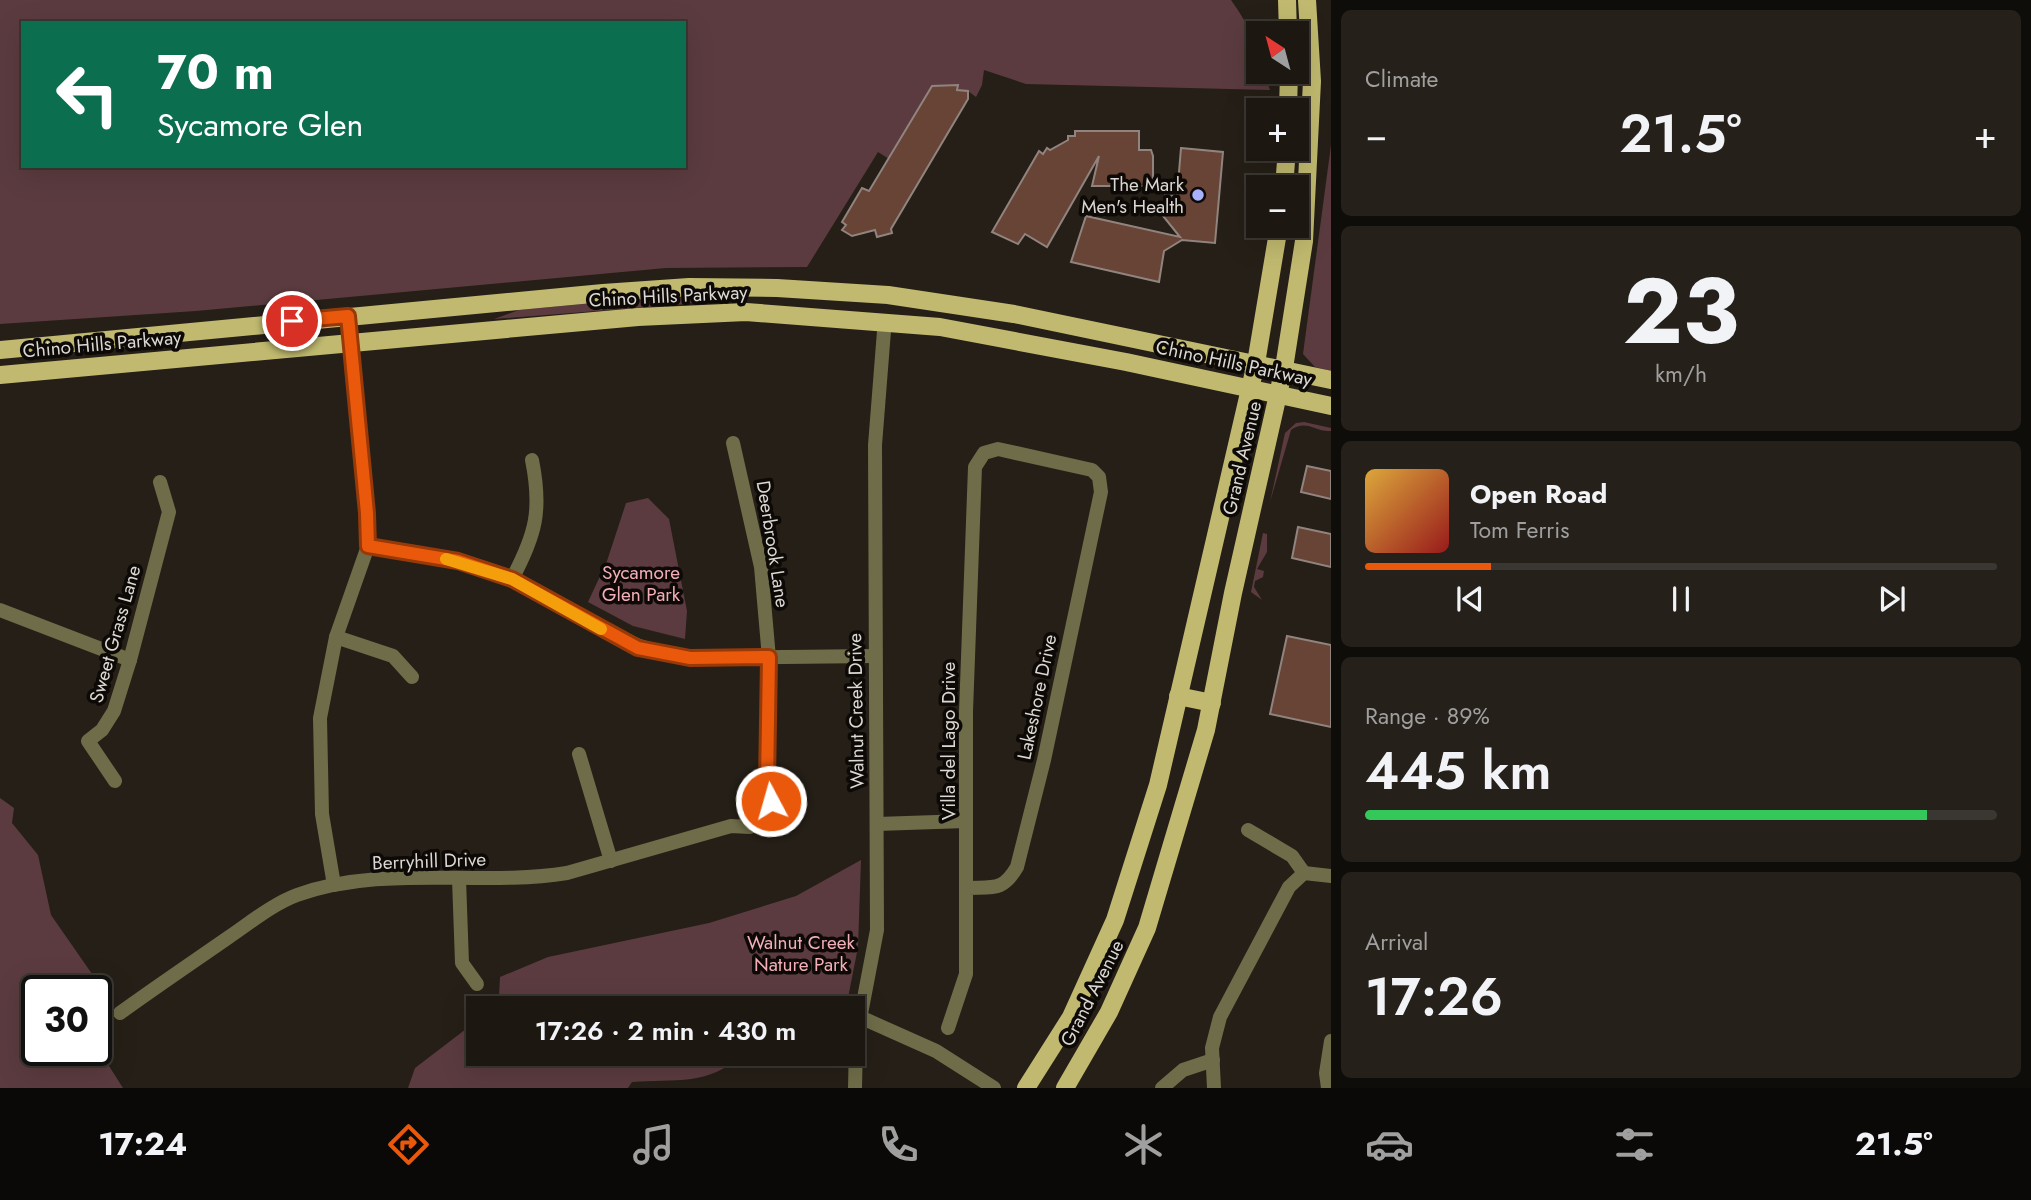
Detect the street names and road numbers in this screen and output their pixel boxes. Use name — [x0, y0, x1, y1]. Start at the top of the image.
street label: Chino Hills Parkway — [588, 278, 749, 314]
street label: Chino Hills Parkway — [22, 324, 183, 364]
street label: Chino Hills Parkway — [1153, 333, 1315, 393]
street label: Grand Avenue — [1216, 398, 1268, 518]
street label: Deerbrook Lane — [750, 479, 796, 610]
street label: Sweet Grass Lane — [82, 562, 148, 706]
street label: Lakeshore Drive — [1011, 632, 1064, 762]
street label: Walnut Creek Drive — [841, 633, 871, 789]
street label: Villa del Lago Drive — [935, 661, 962, 820]
street label: Berryhill Drive — [372, 846, 487, 876]
street label: Grand Avenue — [1054, 935, 1130, 1051]

